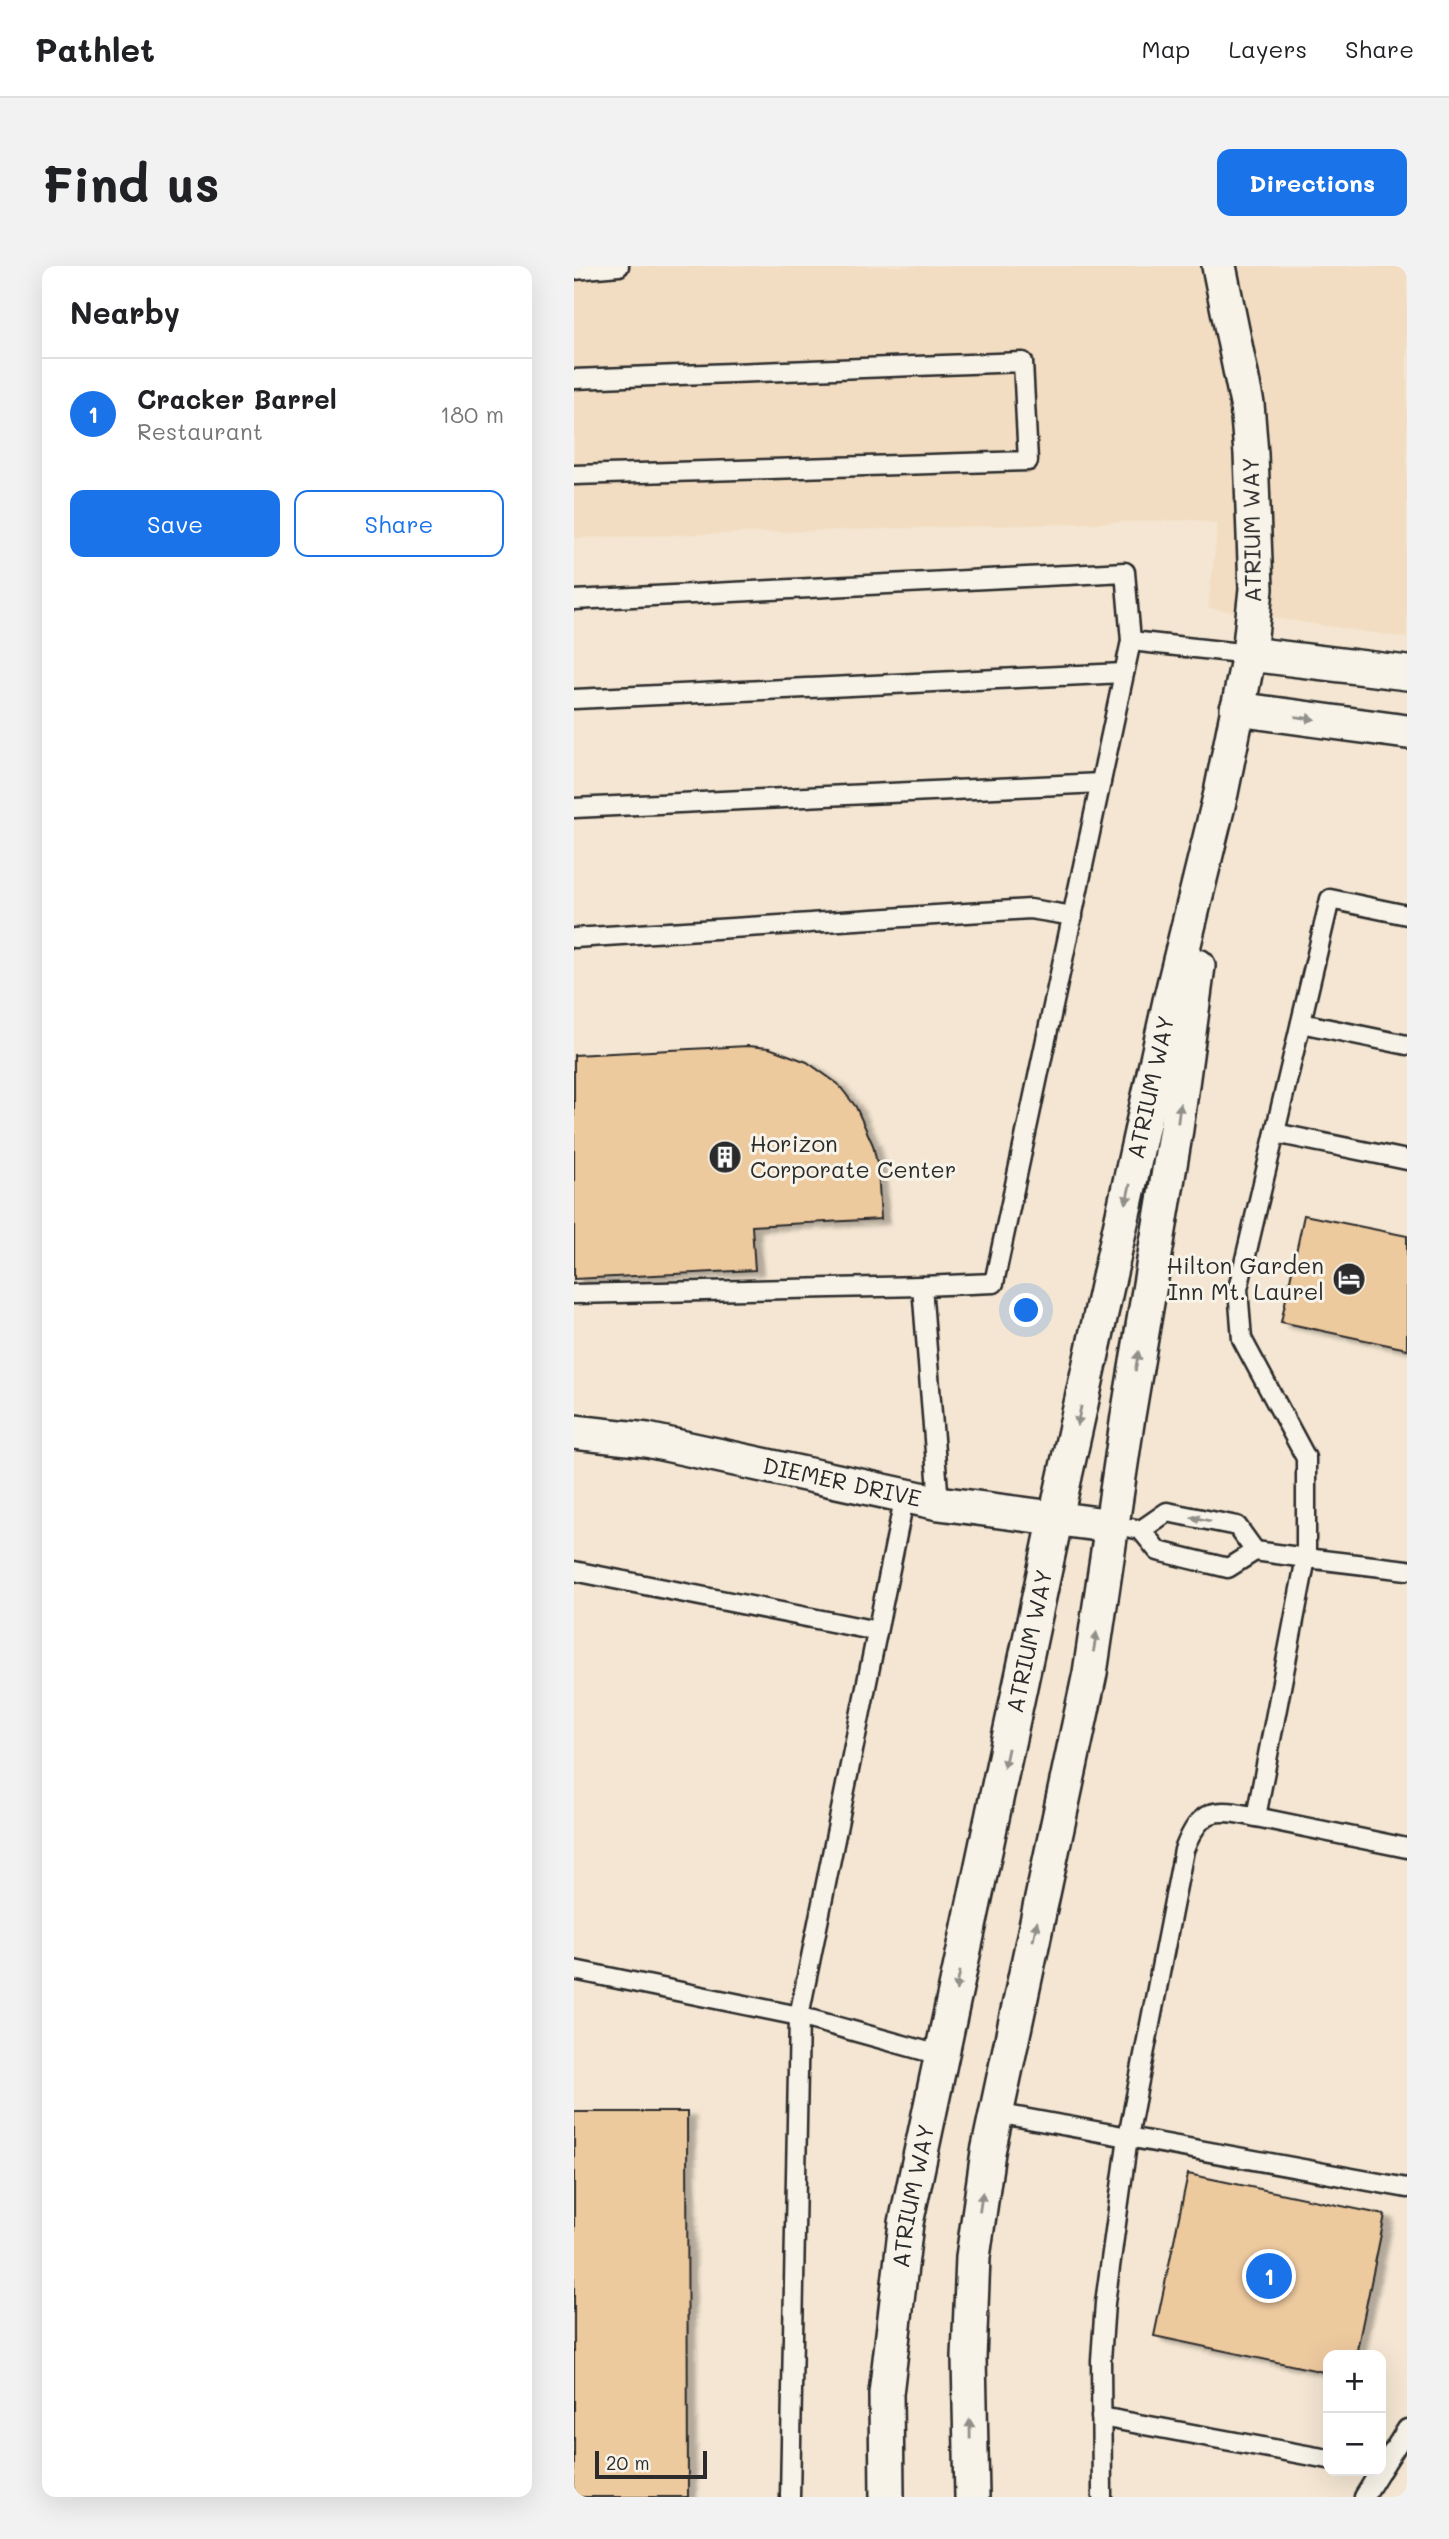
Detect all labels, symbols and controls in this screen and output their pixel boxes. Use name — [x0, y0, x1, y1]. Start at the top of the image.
text: Pathlet — [35, 27, 155, 70]
text: Map — [1142, 33, 1190, 64]
text: Layers — [1228, 33, 1307, 64]
text: Share — [1345, 33, 1414, 64]
button: Directions — [1217, 149, 1407, 216]
text: Find us — [42, 151, 220, 214]
text: Nearby — [70, 292, 180, 332]
text: Cracker Barrel — [137, 382, 337, 416]
text: 1 — [88, 399, 98, 429]
text: 180 m — [440, 399, 504, 429]
text: Restaurant — [137, 416, 263, 446]
street label: ATRIUM WAY — [1235, 457, 1267, 603]
button: Save — [70, 490, 280, 557]
button: Share — [294, 490, 504, 557]
one-way arrow — [1294, 713, 1316, 724]
street label: ATRIUM WAY — [1120, 1013, 1180, 1162]
one-way arrow — [1173, 1102, 1184, 1124]
place label: Horizon Corporate Center — [750, 1128, 956, 1184]
building icon: Horizon Corporate Center — [706, 1138, 744, 1176]
one-way arrow — [1122, 1183, 1133, 1205]
place label: Hilton Garden Inn Mt. Laurel — [1166, 1250, 1324, 1306]
hotel icon: Hilton Garden Inn Mt. Laurel — [1330, 1260, 1368, 1298]
your location — [1009, 1293, 1043, 1327]
one-way arrow — [1132, 1350, 1143, 1372]
one-way arrow — [1073, 1405, 1084, 1427]
street label: DIEMER DRIVE — [760, 1449, 924, 1513]
one-way arrow — [1190, 1513, 1212, 1524]
street label: ATRIUM WAY — [999, 1567, 1058, 1715]
one-way arrow — [1089, 1631, 1100, 1653]
one-way arrow — [1000, 1747, 1011, 1769]
one-way arrow — [1029, 1920, 1040, 1942]
one-way arrow — [953, 1970, 964, 1992]
street label: ATRIUM WAY — [885, 2121, 941, 2269]
one-way arrow — [975, 2191, 986, 2213]
pin: 1 — [1246, 2250, 1292, 2302]
map controls — [1323, 2350, 1386, 2476]
button: + — [1323, 2350, 1386, 2413]
button: − — [1323, 2413, 1386, 2476]
one-way arrow — [965, 2418, 976, 2440]
scale bar — [595, 2448, 707, 2480]
text: 20 m — [606, 2450, 650, 2475]

